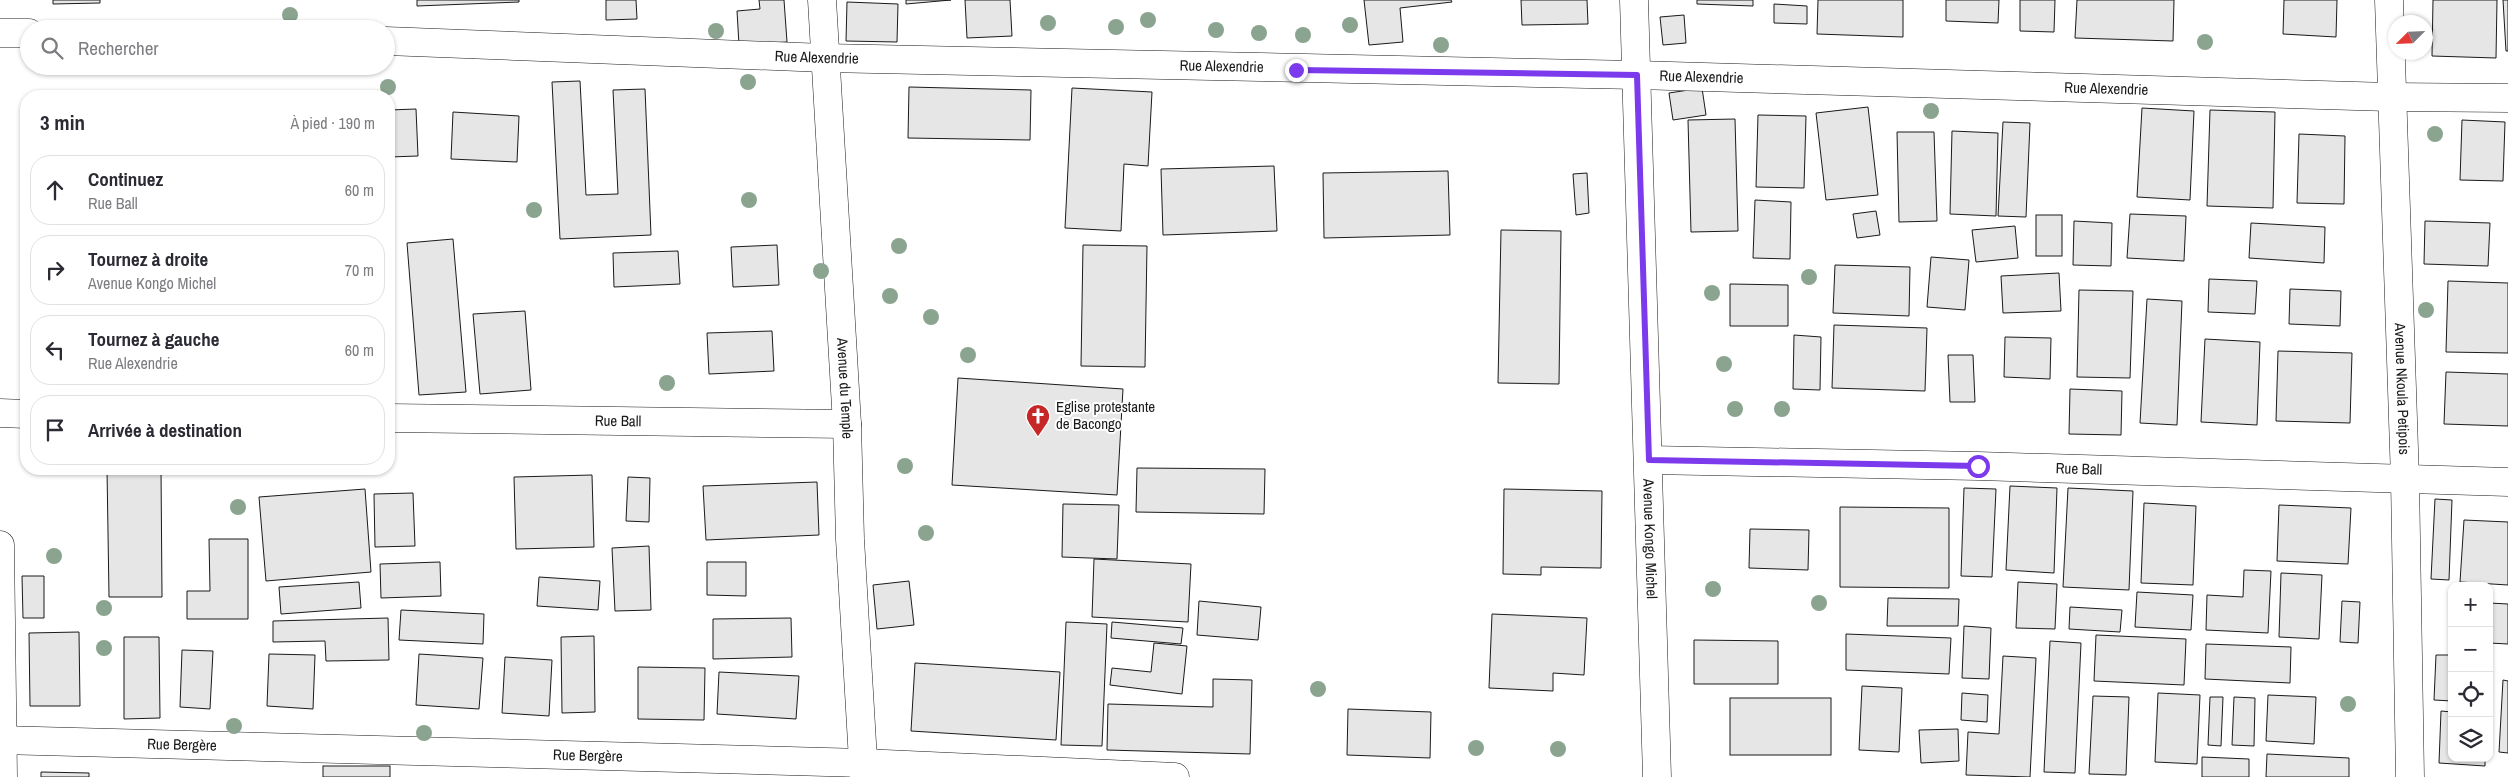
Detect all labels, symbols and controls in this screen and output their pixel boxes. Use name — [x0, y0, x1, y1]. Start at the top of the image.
north arrow — [2388, 15, 2433, 60]
search box — [20, 20, 395, 75]
icon: search — [38, 34, 66, 62]
text: Rechercher — [78, 35, 159, 61]
street label: Rue Alexendrie — [774, 45, 859, 69]
street label: Rue Alexendrie — [1179, 54, 1264, 77]
route end — [1285, 59, 1308, 82]
street label: Rue Alexendrie — [1659, 65, 1744, 88]
street label: Rue Alexendrie — [2064, 76, 2149, 100]
text: 3 min — [40, 108, 85, 137]
text: À pied · 190 m — [290, 112, 375, 134]
text: Continuez — [88, 166, 163, 192]
icon: ahead — [41, 176, 69, 204]
text: 60 m — [345, 179, 374, 201]
text: Rue Ball — [88, 192, 138, 214]
text: Tournez à droite — [88, 246, 208, 272]
icon: right — [41, 256, 69, 284]
text: 70 m — [345, 259, 374, 281]
text: Avenue Kongo Michel — [88, 272, 216, 294]
street label: Avenue Nkoula Petipois — [2390, 322, 2415, 455]
text: Tournez à gauche — [88, 326, 219, 352]
icon: left — [41, 336, 69, 364]
street label: Avenue du Temple — [832, 336, 858, 439]
text: 60 m — [345, 339, 374, 361]
text: Rue Alexendrie — [88, 352, 178, 374]
place label: Eglise protestante de Bacongo — [1056, 396, 1155, 434]
church icon: Eglise protestante de Bacongo — [1025, 403, 1051, 437]
street label: Rue Ball — [595, 410, 641, 431]
icon: arrive — [41, 416, 69, 444]
text: Arrivée à destination — [88, 417, 242, 443]
route start — [1967, 455, 1990, 478]
street label: Rue Ball — [2055, 457, 2102, 480]
street label: Avenue Kongo Michel — [1638, 477, 1663, 599]
map controls — [2448, 582, 2493, 762]
button: + — [2448, 582, 2493, 627]
button: − — [2448, 627, 2493, 672]
button: locate — [2448, 672, 2493, 717]
button: layers — [2448, 717, 2493, 762]
street label: Rue Bergère — [147, 733, 217, 756]
street label: Rue Bergère — [553, 744, 623, 767]

